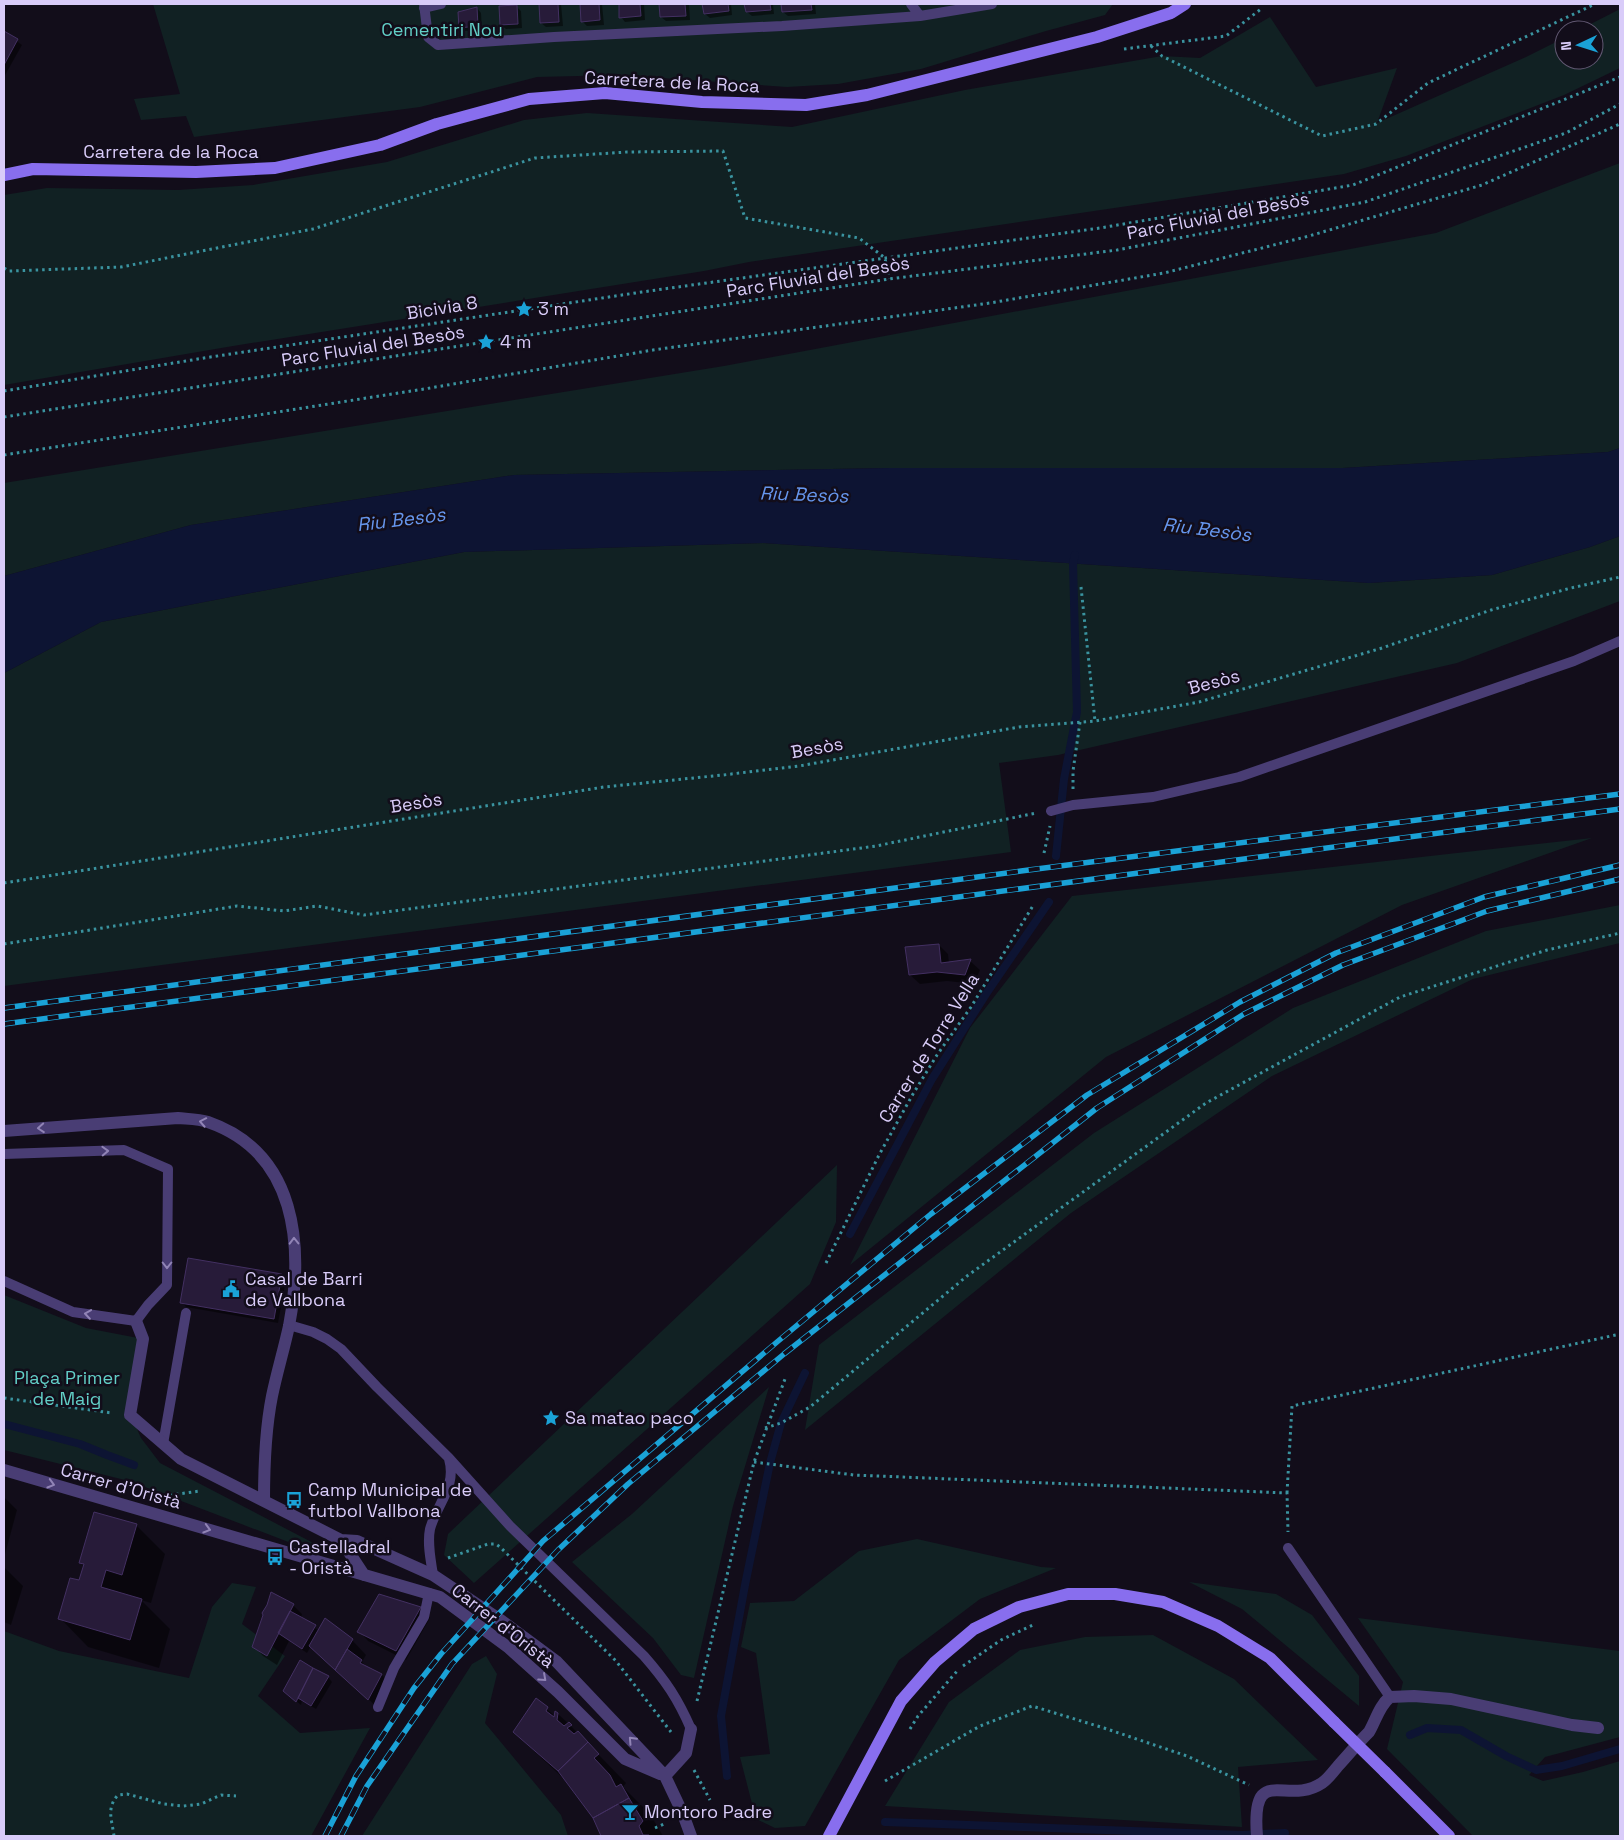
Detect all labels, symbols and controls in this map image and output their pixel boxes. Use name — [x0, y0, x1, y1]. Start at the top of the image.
park label: Cementiri Nou — [381, 18, 503, 41]
north arrow — [1554, 20, 1604, 70]
text: N — [1557, 41, 1575, 51]
street label: Carretera de la Roca — [584, 65, 760, 98]
street label: Carretera de la Roca — [83, 140, 259, 163]
street label: Parc Fluvial del Besòs — [1125, 187, 1311, 244]
street label: Parc Fluvial del Besòs — [725, 251, 911, 302]
street label: Bicivia 8 — [405, 291, 479, 324]
place label: 3 m — [538, 297, 569, 320]
place icon: 3 m — [514, 299, 534, 319]
street label: Parc Fluvial del Besòs — [280, 320, 466, 371]
place label: 4 m — [500, 330, 531, 353]
place icon: 4 m — [476, 332, 496, 352]
water label: Riu Besòs — [759, 480, 850, 509]
water label: Riu Besòs — [356, 502, 448, 537]
water label: Riu Besòs — [1161, 512, 1253, 547]
street label: Besòs — [1185, 664, 1242, 699]
street label: Besòs — [789, 732, 845, 763]
street label: Besòs — [388, 787, 444, 818]
street label: Carrer de Torre Vella — [873, 969, 984, 1127]
one-way arrow — [198, 1117, 207, 1127]
one-way arrow — [37, 1123, 45, 1134]
one-way arrow — [101, 1145, 109, 1156]
one-way arrow — [289, 1237, 299, 1245]
one-way arrow — [162, 1262, 172, 1269]
place label: Casal de Barri de Vallbona — [245, 1267, 363, 1311]
public building icon: Casal de Barri de Vallbona — [221, 1279, 241, 1299]
one-way arrow — [83, 1309, 92, 1319]
park label: Plaça Primer de Maig — [14, 1366, 120, 1410]
place label: Sa matao paco — [565, 1406, 694, 1429]
place icon: Sa matao paco — [541, 1408, 561, 1428]
street label: Carrer d'Oristà — [58, 1457, 184, 1514]
one-way arrow — [46, 1478, 54, 1488]
place label: Camp Municipal de futbol Vallbona — [308, 1478, 472, 1522]
bus stop icon: Camp Municipal de futbol Vallbona — [284, 1490, 304, 1510]
one-way arrow — [202, 1524, 210, 1534]
place label: Castelladral - Oristà — [289, 1535, 391, 1579]
bus stop icon: Castelladral - Oristà — [265, 1547, 285, 1567]
street label: Carrer d'Oristà — [447, 1578, 559, 1673]
one-way arrow — [537, 1672, 546, 1681]
one-way arrow — [629, 1737, 638, 1746]
place label: Montoro Padre — [644, 1800, 772, 1823]
bar icon: Montoro Padre — [620, 1802, 640, 1822]

